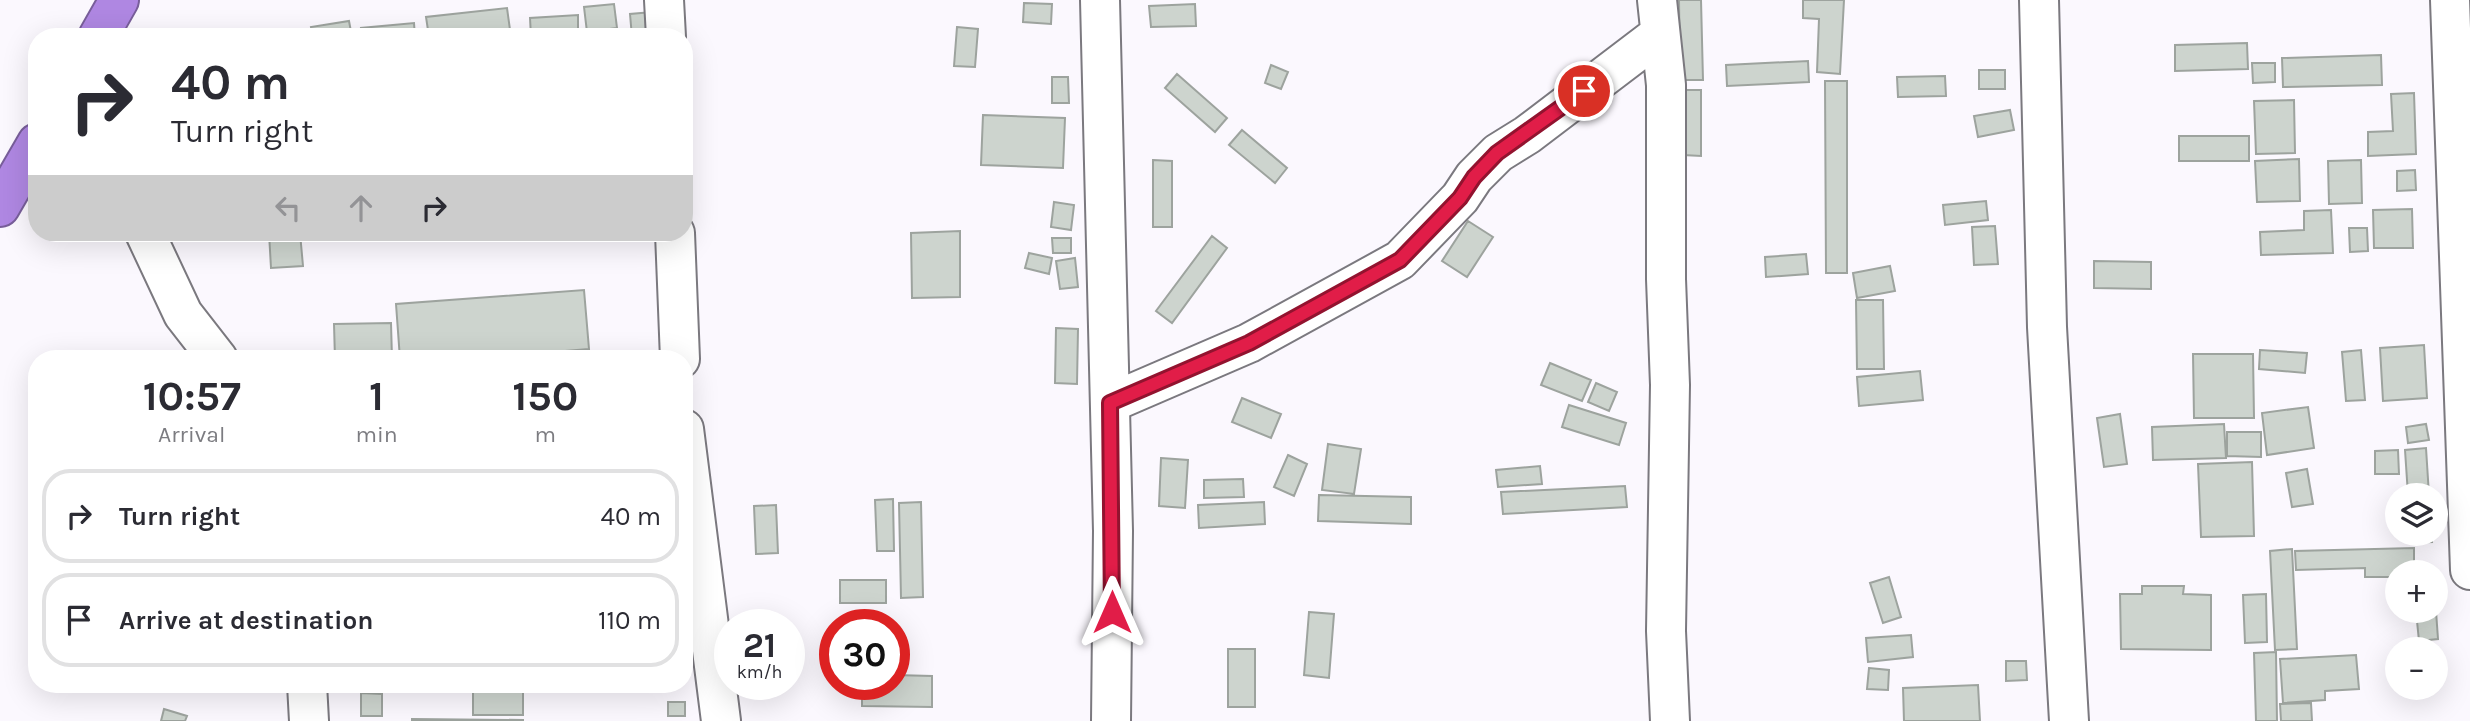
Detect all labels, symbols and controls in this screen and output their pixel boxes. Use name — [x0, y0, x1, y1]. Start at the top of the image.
text: 40 m — [171, 54, 290, 111]
icon: right — [56, 56, 147, 147]
pin — [1554, 61, 1614, 121]
icon: arrive — [1565, 72, 1603, 110]
text: Turn right — [171, 113, 313, 150]
icon: left — [269, 189, 307, 227]
icon: ahead — [342, 189, 380, 227]
icon: right — [415, 189, 453, 227]
text: 10:57 — [143, 371, 241, 421]
text: 1 — [369, 371, 384, 421]
text: 150 — [512, 371, 578, 421]
text: Arrival — [158, 421, 225, 448]
text: min — [355, 421, 398, 448]
text: m — [535, 421, 556, 448]
map controls — [2385, 483, 2448, 700]
button: layers — [2385, 483, 2448, 546]
icon: right — [60, 497, 98, 535]
text: Turn right — [119, 501, 240, 532]
text: 40 m — [601, 501, 661, 532]
button: + — [2385, 560, 2448, 623]
position arrow — [1075, 575, 1149, 649]
icon: arrive — [60, 601, 98, 639]
text: Arrive at destination — [119, 605, 373, 636]
text: 110 m — [598, 605, 661, 636]
speed limit sign: 30 — [819, 609, 910, 700]
text: 21 — [743, 625, 776, 666]
button: − — [2385, 637, 2448, 700]
text: km/h — [737, 661, 782, 683]

